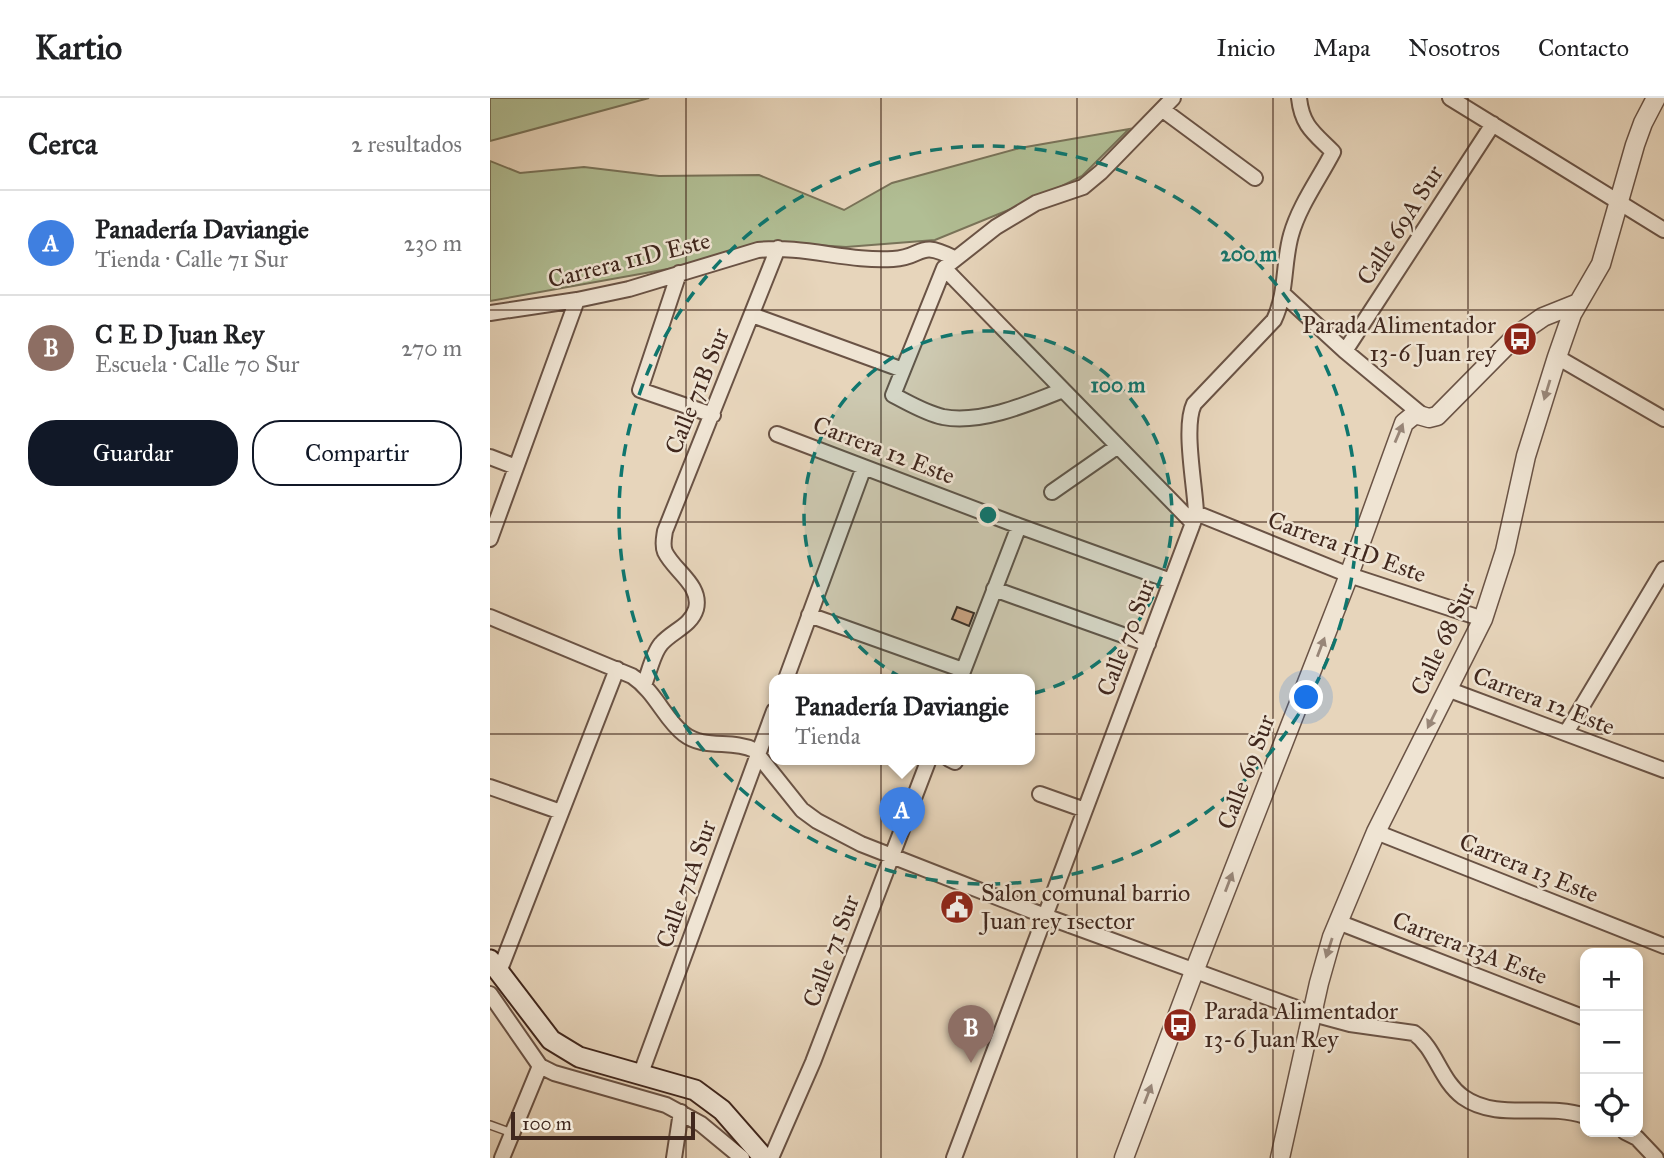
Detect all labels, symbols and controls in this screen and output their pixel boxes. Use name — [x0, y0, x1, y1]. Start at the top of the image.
text: Kartio — [35, 28, 122, 68]
text: Inicio — [1217, 33, 1275, 63]
text: Mapa — [1313, 33, 1370, 63]
text: Nosotros — [1408, 33, 1500, 63]
text: Contacto — [1538, 33, 1629, 63]
text: Cerca — [28, 126, 97, 162]
text: 2 resultados — [351, 130, 462, 158]
street label: Calle 69A Sur — [1350, 160, 1450, 290]
text: Panadería Daviangie — [95, 213, 309, 245]
street label: Carrera 11D Este — [545, 225, 713, 295]
text: A — [43, 229, 59, 257]
text: 230 m — [404, 229, 462, 257]
text: 200 m — [1221, 241, 1278, 267]
text: Tienda · Calle 71 Sur — [95, 245, 288, 273]
place label: Parada Alimentador 13-6 Juan rey — [1302, 310, 1497, 368]
text: C E D Juan Rey — [95, 318, 264, 350]
bus stop icon: Parada Alimentador 13-6 Juan rey — [1501, 320, 1539, 358]
street label: Calle 71B Sur — [658, 323, 736, 459]
text: B — [43, 334, 59, 362]
text: 270 m — [401, 334, 462, 362]
text: Escuela · Calle 70 Sur — [95, 350, 299, 378]
text: 100 m — [1091, 372, 1146, 398]
one-way arrow — [1541, 380, 1551, 401]
street label: Carrera 12 Este — [809, 409, 959, 491]
button: Guardar — [28, 420, 238, 486]
button: Compartir — [252, 420, 462, 486]
one-way arrow — [1394, 423, 1405, 444]
centre of rings — [976, 503, 1000, 527]
street label: Carrera 11D Este — [1264, 504, 1430, 590]
street label: Calle 70 Sur — [1090, 576, 1162, 700]
street label: Calle 68 Sur — [1404, 578, 1482, 700]
one-way arrow — [1315, 636, 1326, 657]
street label: Carrera 12 Este — [1469, 660, 1619, 742]
popup — [769, 674, 1035, 765]
your location — [1289, 680, 1323, 714]
text: Panadería Daviangie — [795, 690, 1009, 722]
one-way arrow — [1427, 709, 1438, 729]
street label: Calle 69 Sur — [1210, 710, 1282, 834]
text: Tienda — [795, 722, 860, 750]
pin: A — [879, 787, 925, 845]
street label: Calle 71A Sur — [649, 816, 723, 952]
street label: Carrera 13 Este — [1455, 826, 1603, 910]
one-way arrow — [1223, 871, 1234, 892]
place label: Salon comunal barrio Juan rey 1sector — [978, 878, 1190, 936]
public building icon: Salon comunal barrio Juan rey 1sector — [938, 888, 976, 926]
street label: Calle 71 Sur — [796, 891, 866, 1011]
street label: Carrera 13A Este — [1388, 905, 1552, 991]
one-way arrow — [1323, 938, 1333, 959]
map controls — [1580, 948, 1643, 1137]
button: + — [1580, 948, 1643, 1011]
place label: Parada Alimentador 13-6 Juan Rey — [1204, 996, 1398, 1054]
pin: B — [948, 1005, 994, 1063]
bus stop icon: Parada Alimentador 13-6 Juan Rey — [1161, 1006, 1199, 1044]
button: − — [1580, 1011, 1643, 1074]
button: locate — [1580, 1074, 1643, 1137]
one-way arrow — [1142, 1084, 1153, 1105]
scale bar — [511, 1109, 695, 1141]
text: 100 m — [522, 1112, 572, 1135]

